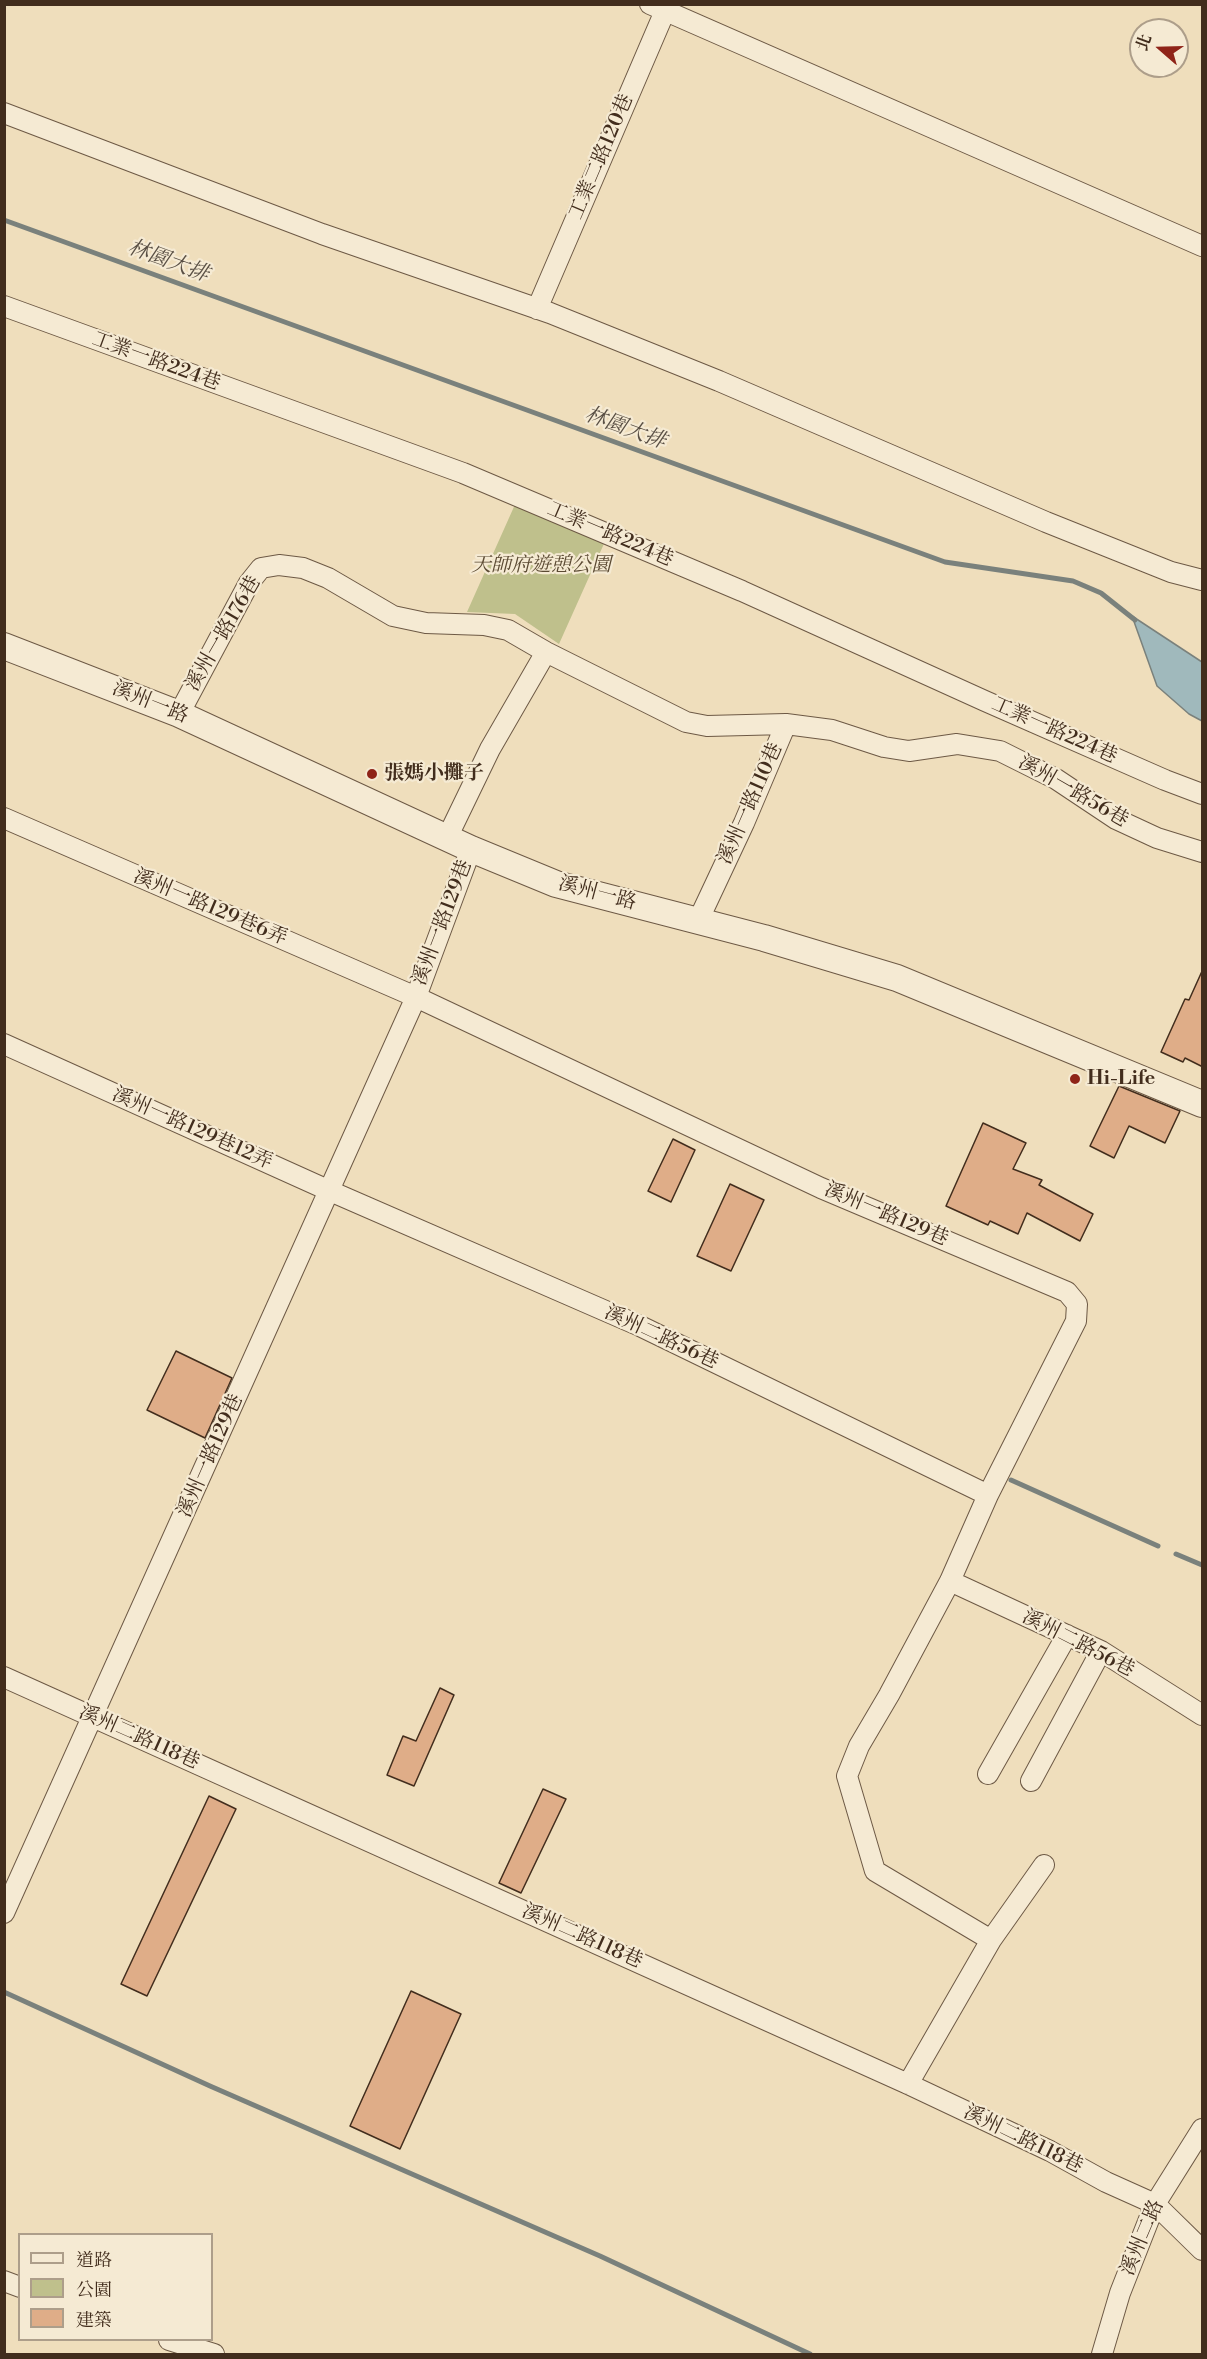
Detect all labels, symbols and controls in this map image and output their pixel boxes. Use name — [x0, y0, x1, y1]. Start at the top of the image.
north arrow — [1129, 18, 1189, 78]
text: 北 — [1132, 32, 1156, 53]
street label: 工業二路120巷 — [565, 91, 639, 223]
water label: 林園大排 — [124, 236, 212, 288]
street label: 工業一路224巷 — [89, 328, 223, 396]
water label: 林園大排 — [581, 403, 669, 455]
street label: 工業一路224巷 — [543, 498, 677, 572]
park label: 天師府遊憩公園 — [471, 554, 611, 578]
street label: 溪州一路176巷 — [181, 572, 267, 696]
street label: 溪州一路 — [108, 677, 192, 729]
street label: 工業一路224巷 — [988, 693, 1120, 769]
street label: 溪州一路110巷 — [713, 740, 789, 868]
street label: 溪州一路56巷 — [1014, 751, 1132, 833]
place label: 張媽小攤子 — [384, 762, 484, 786]
marker: 張媽小攤子 — [365, 767, 379, 781]
street label: 溪州一路129巷 — [408, 857, 478, 989]
street label: 溪州一路129巷6弄 — [130, 865, 290, 951]
street label: 溪州一路 — [555, 872, 639, 916]
place label: Hi-Life — [1087, 1067, 1155, 1091]
marker: Hi-Life — [1068, 1072, 1082, 1086]
street label: 溪州一路129巷12弄 — [108, 1083, 276, 1175]
street label: 溪州一路129巷 — [820, 1178, 952, 1252]
street label: 溪州二路56巷 — [600, 1301, 722, 1375]
street label: 溪州一路129巷 — [173, 1391, 249, 1521]
street label: 溪州二路56巷 — [1018, 1605, 1138, 1683]
street label: 溪州二路118巷 — [75, 1701, 203, 1775]
street label: 溪州二路118巷 — [518, 1900, 646, 1974]
street label: 溪州二路118巷 — [959, 2101, 1087, 2179]
street label: 溪州二路 — [1116, 2196, 1170, 2280]
legend — [18, 2233, 213, 2341]
text: 道路 — [76, 2249, 112, 2272]
text: 公園 — [76, 2279, 112, 2302]
text: 建築 — [76, 2309, 112, 2332]

